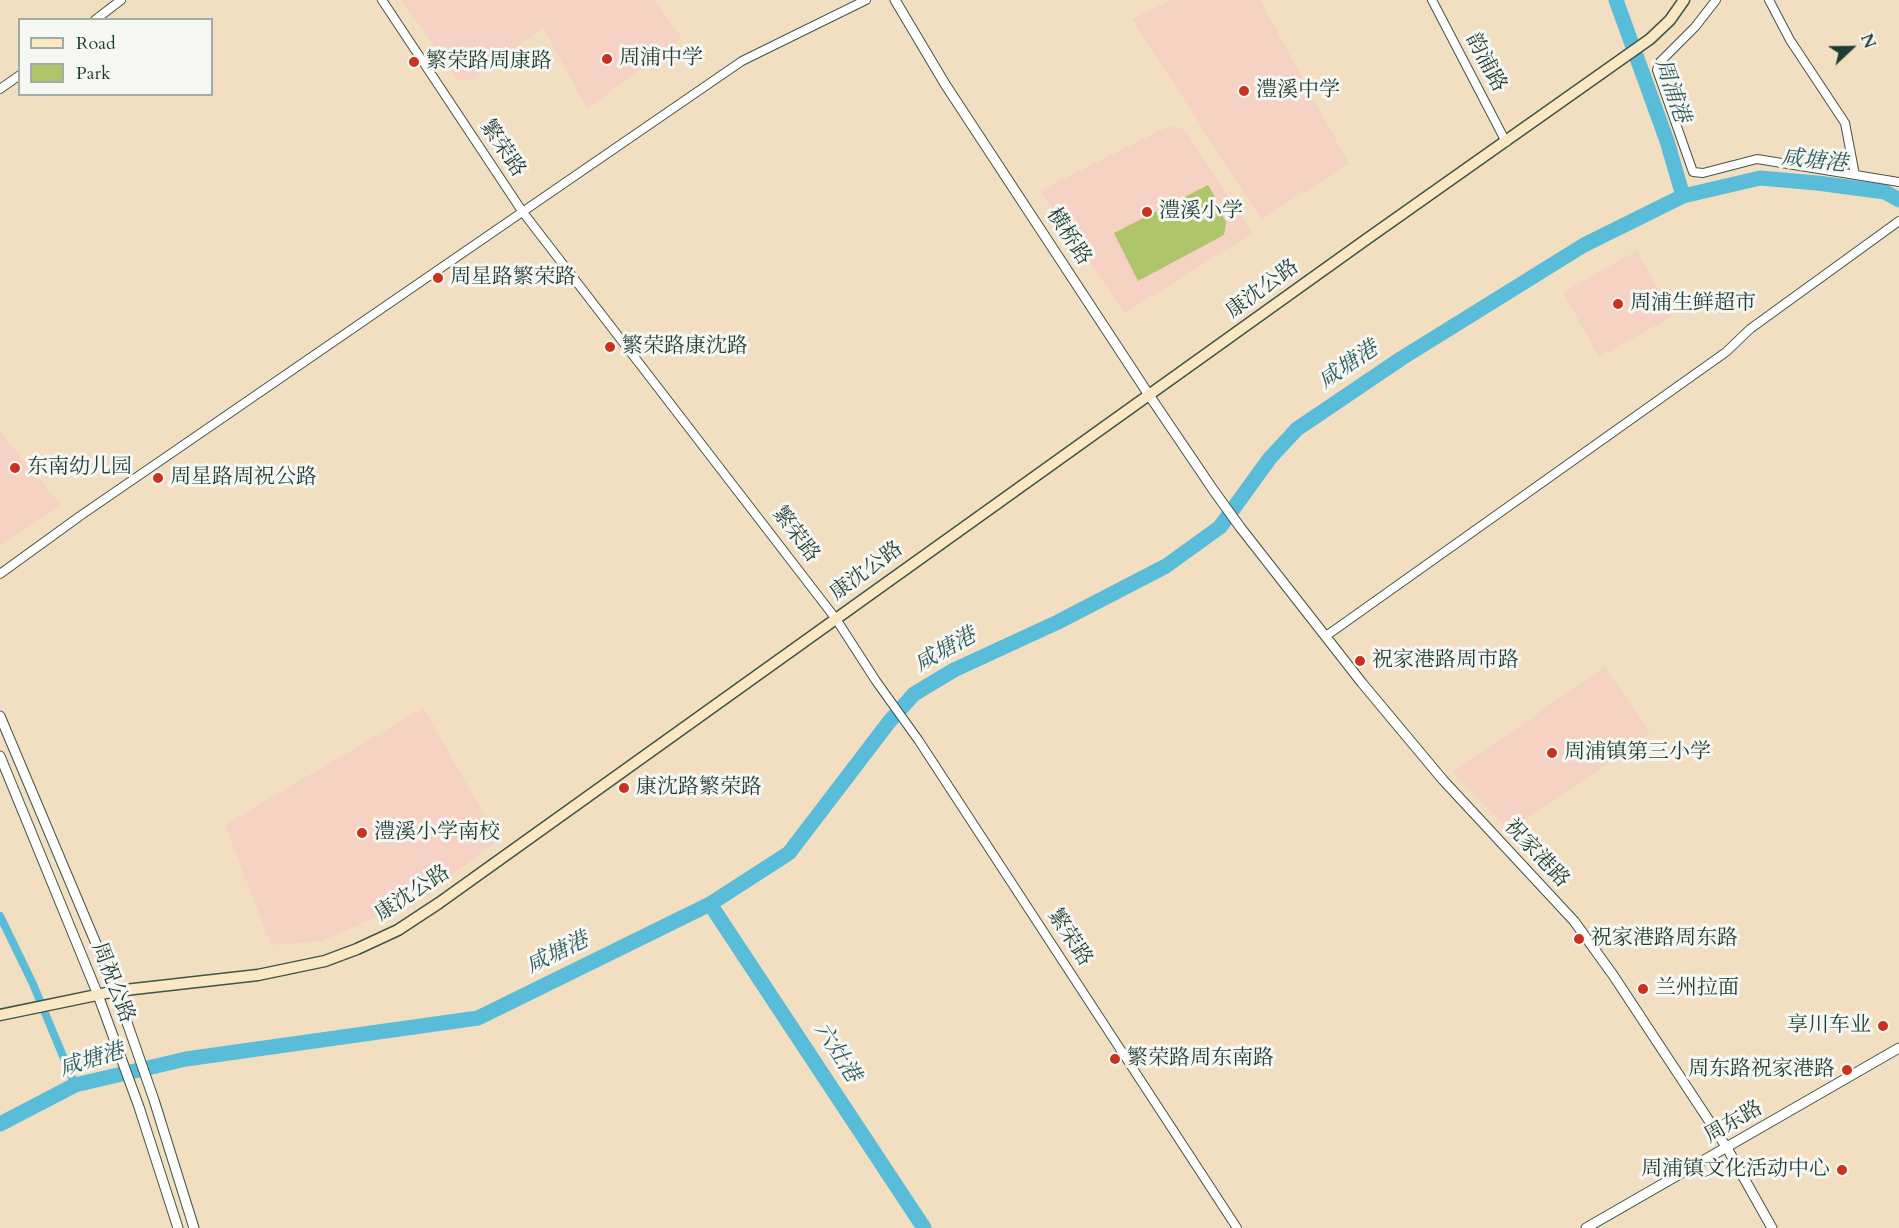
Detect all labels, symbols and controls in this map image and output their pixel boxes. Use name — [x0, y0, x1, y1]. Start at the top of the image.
legend — [18, 18, 213, 96]
north arrow — [1821, 18, 1881, 78]
street label: 韵浦路 — [1459, 29, 1511, 97]
text: Road — [76, 31, 116, 56]
text: N — [1855, 31, 1880, 52]
place label: 周浦中学 — [619, 46, 703, 72]
place label: 繁荣路周康路 — [426, 49, 552, 75]
marker: 周浦中学 — [600, 52, 614, 66]
marker: 繁荣路周康路 — [407, 55, 421, 69]
water label: 周浦港 — [1648, 56, 1694, 126]
text: Park — [76, 61, 111, 86]
place label: 澧溪中学 — [1256, 78, 1340, 104]
marker: 澧溪中学 — [1237, 84, 1251, 98]
street label: 繁荣路 — [474, 116, 530, 182]
water label: 咸塘港 — [1780, 145, 1848, 179]
place label: 澧溪小学 — [1159, 199, 1243, 225]
street label: 横桥路 — [1040, 204, 1096, 270]
marker: 澧溪小学 — [1140, 205, 1154, 219]
street label: 康沈公路 — [1222, 255, 1304, 325]
place label: 周星路繁荣路 — [450, 265, 576, 291]
marker: 周星路繁荣路 — [431, 271, 445, 285]
place label: 周浦生鲜超市 — [1630, 291, 1756, 317]
marker: 周浦生鲜超市 — [1611, 297, 1625, 311]
place label: 繁荣路康沈路 — [622, 334, 748, 360]
water label: 咸塘港 — [1314, 337, 1384, 395]
marker: 繁荣路康沈路 — [603, 340, 617, 354]
place label: 东南幼儿园 — [27, 455, 132, 481]
marker: 东南幼儿园 — [8, 461, 22, 475]
place label: 周星路周祝公路 — [170, 465, 317, 491]
marker: 周星路周祝公路 — [151, 471, 165, 485]
street label: 繁荣路 — [766, 502, 824, 568]
street label: 康沈公路 — [826, 537, 908, 607]
water label: 咸塘港 — [911, 623, 981, 679]
place label: 祝家港路周市路 — [1372, 648, 1519, 674]
marker: 祝家港路周市路 — [1353, 654, 1367, 668]
place label: 周浦镇第三小学 — [1564, 740, 1711, 766]
marker: 周浦镇第三小学 — [1545, 746, 1559, 760]
place label: 康沈路繁荣路 — [636, 775, 762, 801]
marker: 康沈路繁荣路 — [617, 781, 631, 795]
street label: 祝家港路 — [1498, 815, 1574, 893]
place label: 澧溪小学南校 — [374, 820, 500, 846]
marker: 澧溪小学南校 — [355, 826, 369, 840]
street label: 康沈公路 — [371, 861, 455, 927]
street label: 繁荣路 — [1041, 905, 1097, 971]
place label: 祝家港路周东路 — [1591, 926, 1738, 952]
water label: 咸塘港 — [523, 928, 593, 980]
marker: 祝家港路周东路 — [1572, 932, 1586, 946]
street label: 周祝公路 — [85, 939, 139, 1027]
place label: 兰州拉面 — [1655, 976, 1739, 1002]
marker: 兰州拉面 — [1636, 982, 1650, 996]
place label: 享川车业 — [1787, 1013, 1871, 1039]
water label: 六灶港 — [807, 1018, 865, 1088]
marker: 享川车业 — [1876, 1019, 1890, 1033]
water label: 咸塘港 — [57, 1039, 127, 1083]
place label: 繁荣路周东南路 — [1127, 1046, 1274, 1072]
marker: 繁荣路周东南路 — [1108, 1052, 1122, 1066]
place label: 周东路祝家港路 — [1688, 1057, 1835, 1083]
marker: 周东路祝家港路 — [1840, 1063, 1854, 1077]
street label: 周东路 — [1700, 1096, 1768, 1150]
place label: 周浦镇文化活动中心 — [1641, 1157, 1830, 1183]
marker: 周浦镇文化活动中心 — [1835, 1163, 1849, 1177]

